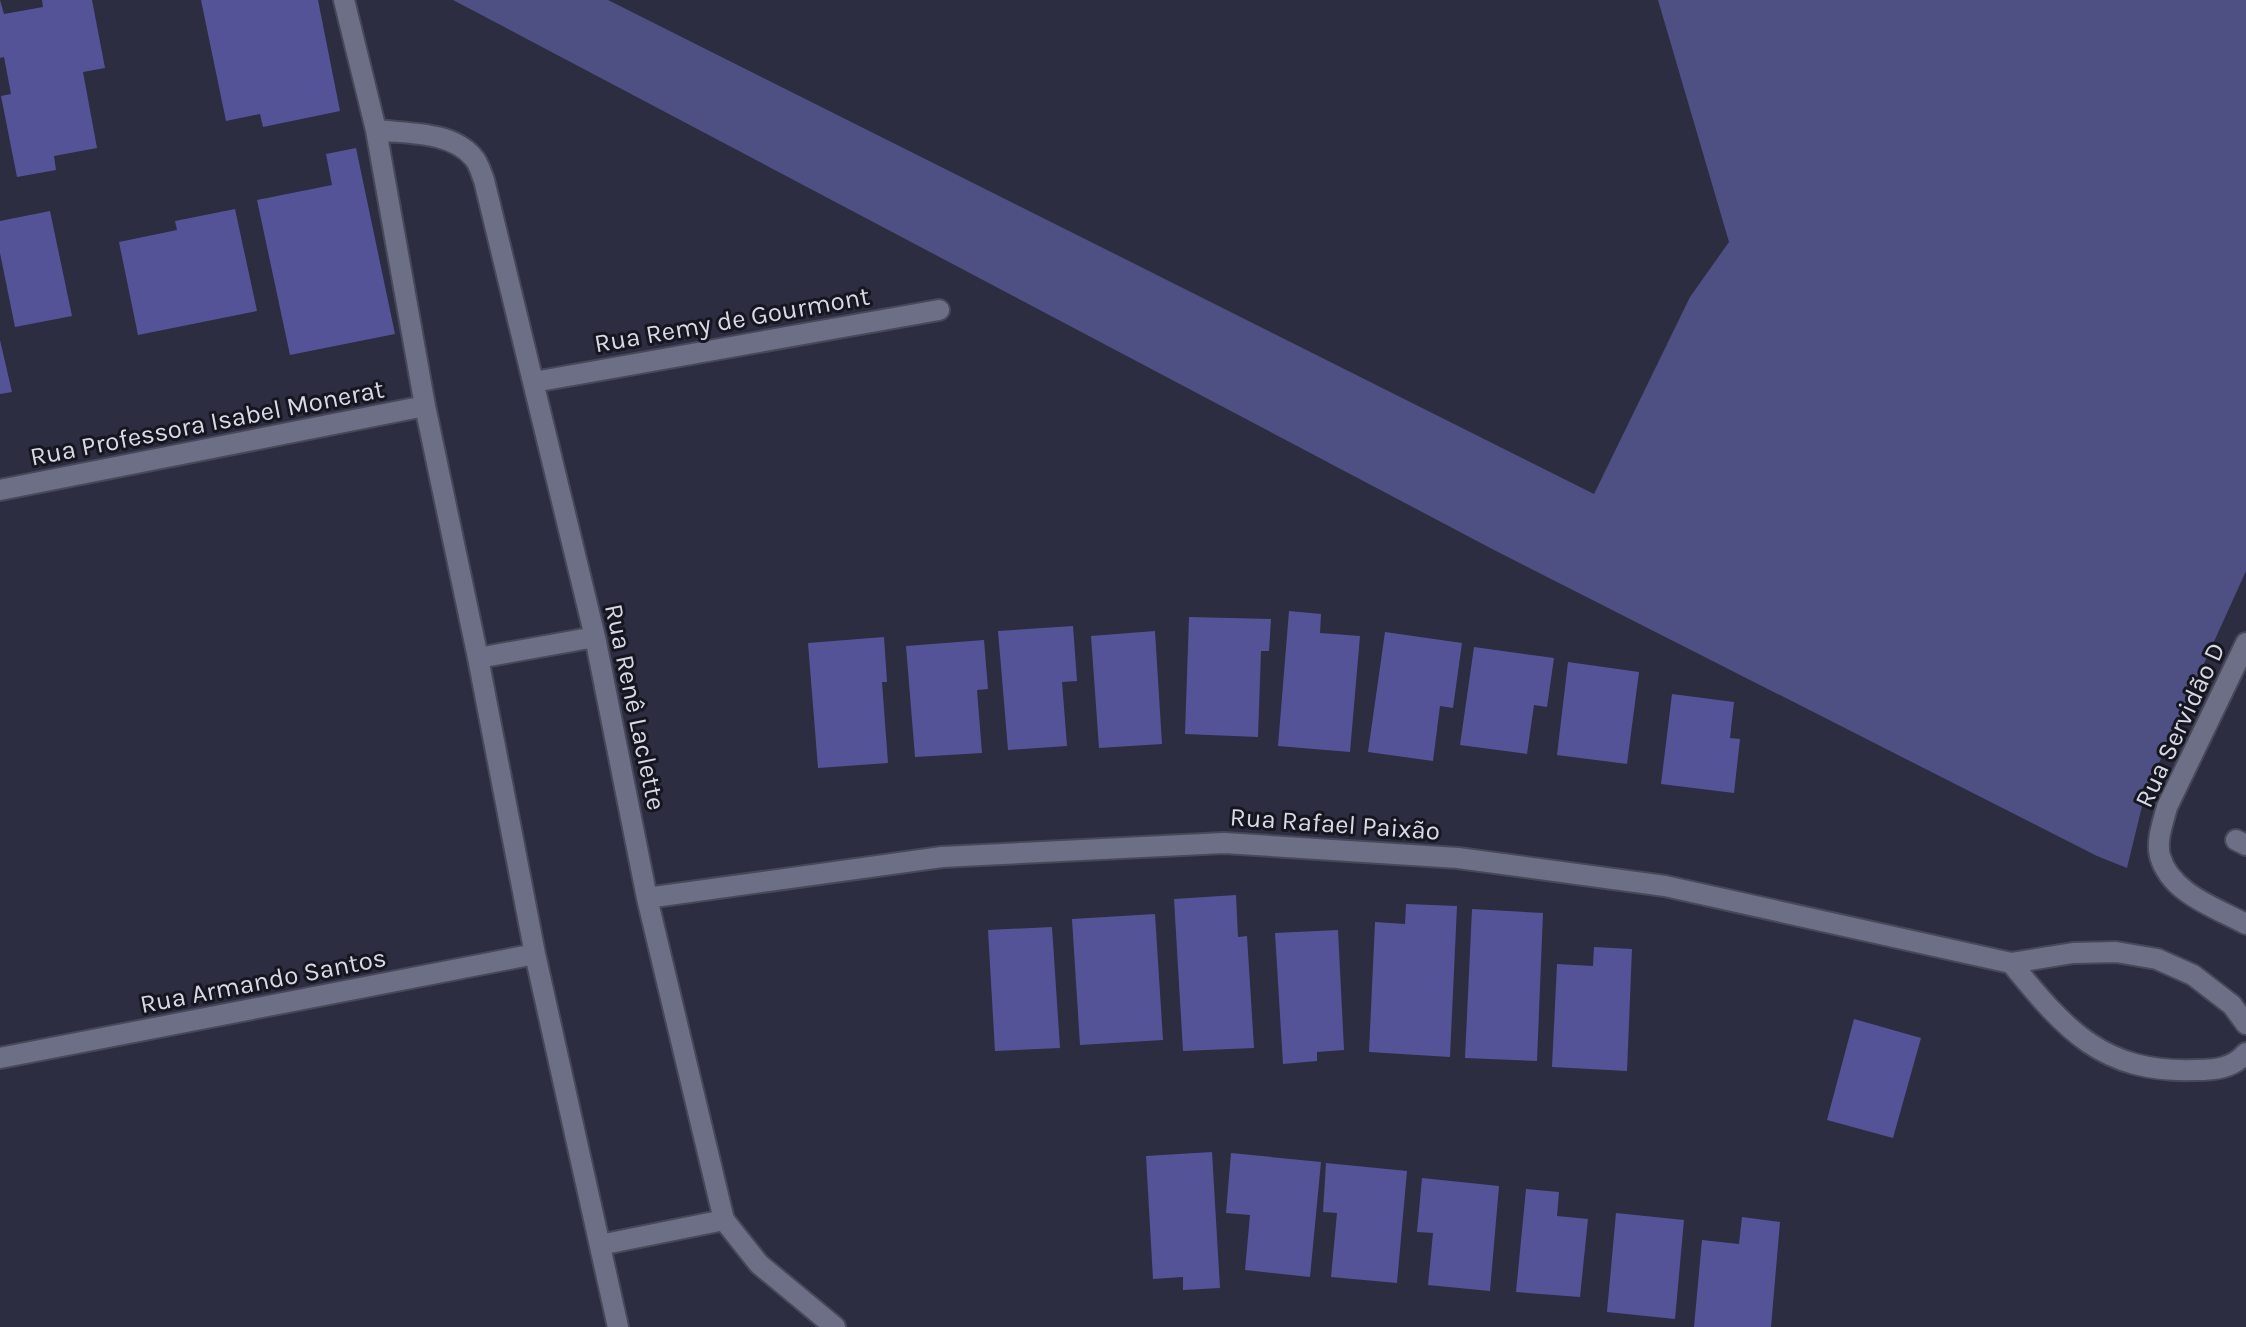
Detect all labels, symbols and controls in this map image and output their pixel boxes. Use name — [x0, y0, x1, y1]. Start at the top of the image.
street label: Rua Remy de Gourmont — [592, 280, 872, 359]
street label: Rua Professora Isabel Monerat — [27, 373, 387, 473]
street label: Rua Renê Laclette — [598, 601, 672, 813]
street label: Rua Servidão D — [2128, 637, 2232, 813]
street label: Rua Rafael Paixão — [1229, 801, 1441, 847]
street label: Rua Armando Santos — [137, 942, 389, 1020]

